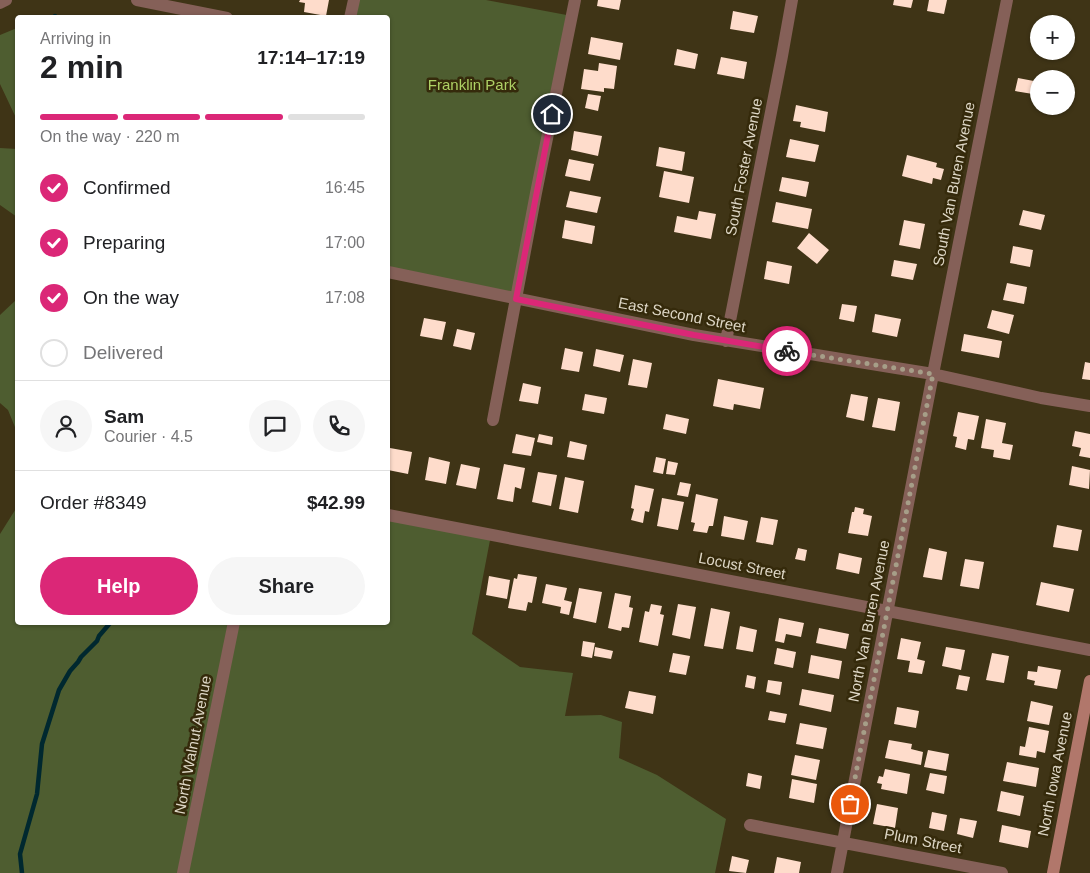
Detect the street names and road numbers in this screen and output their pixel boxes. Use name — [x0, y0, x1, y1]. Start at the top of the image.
street label: South Foster Avenue — [722, 97, 765, 237]
street label: South Van Buren Avenue — [929, 100, 978, 268]
street label: East Second Street — [617, 294, 748, 335]
street label: North Van Buren Avenue — [844, 539, 893, 703]
street label: Locust Street — [697, 549, 788, 582]
street label: North Walnut Avenue — [171, 674, 214, 816]
street label: North Iowa Avenue — [1034, 710, 1075, 838]
street label: Plum Street — [883, 825, 964, 856]

